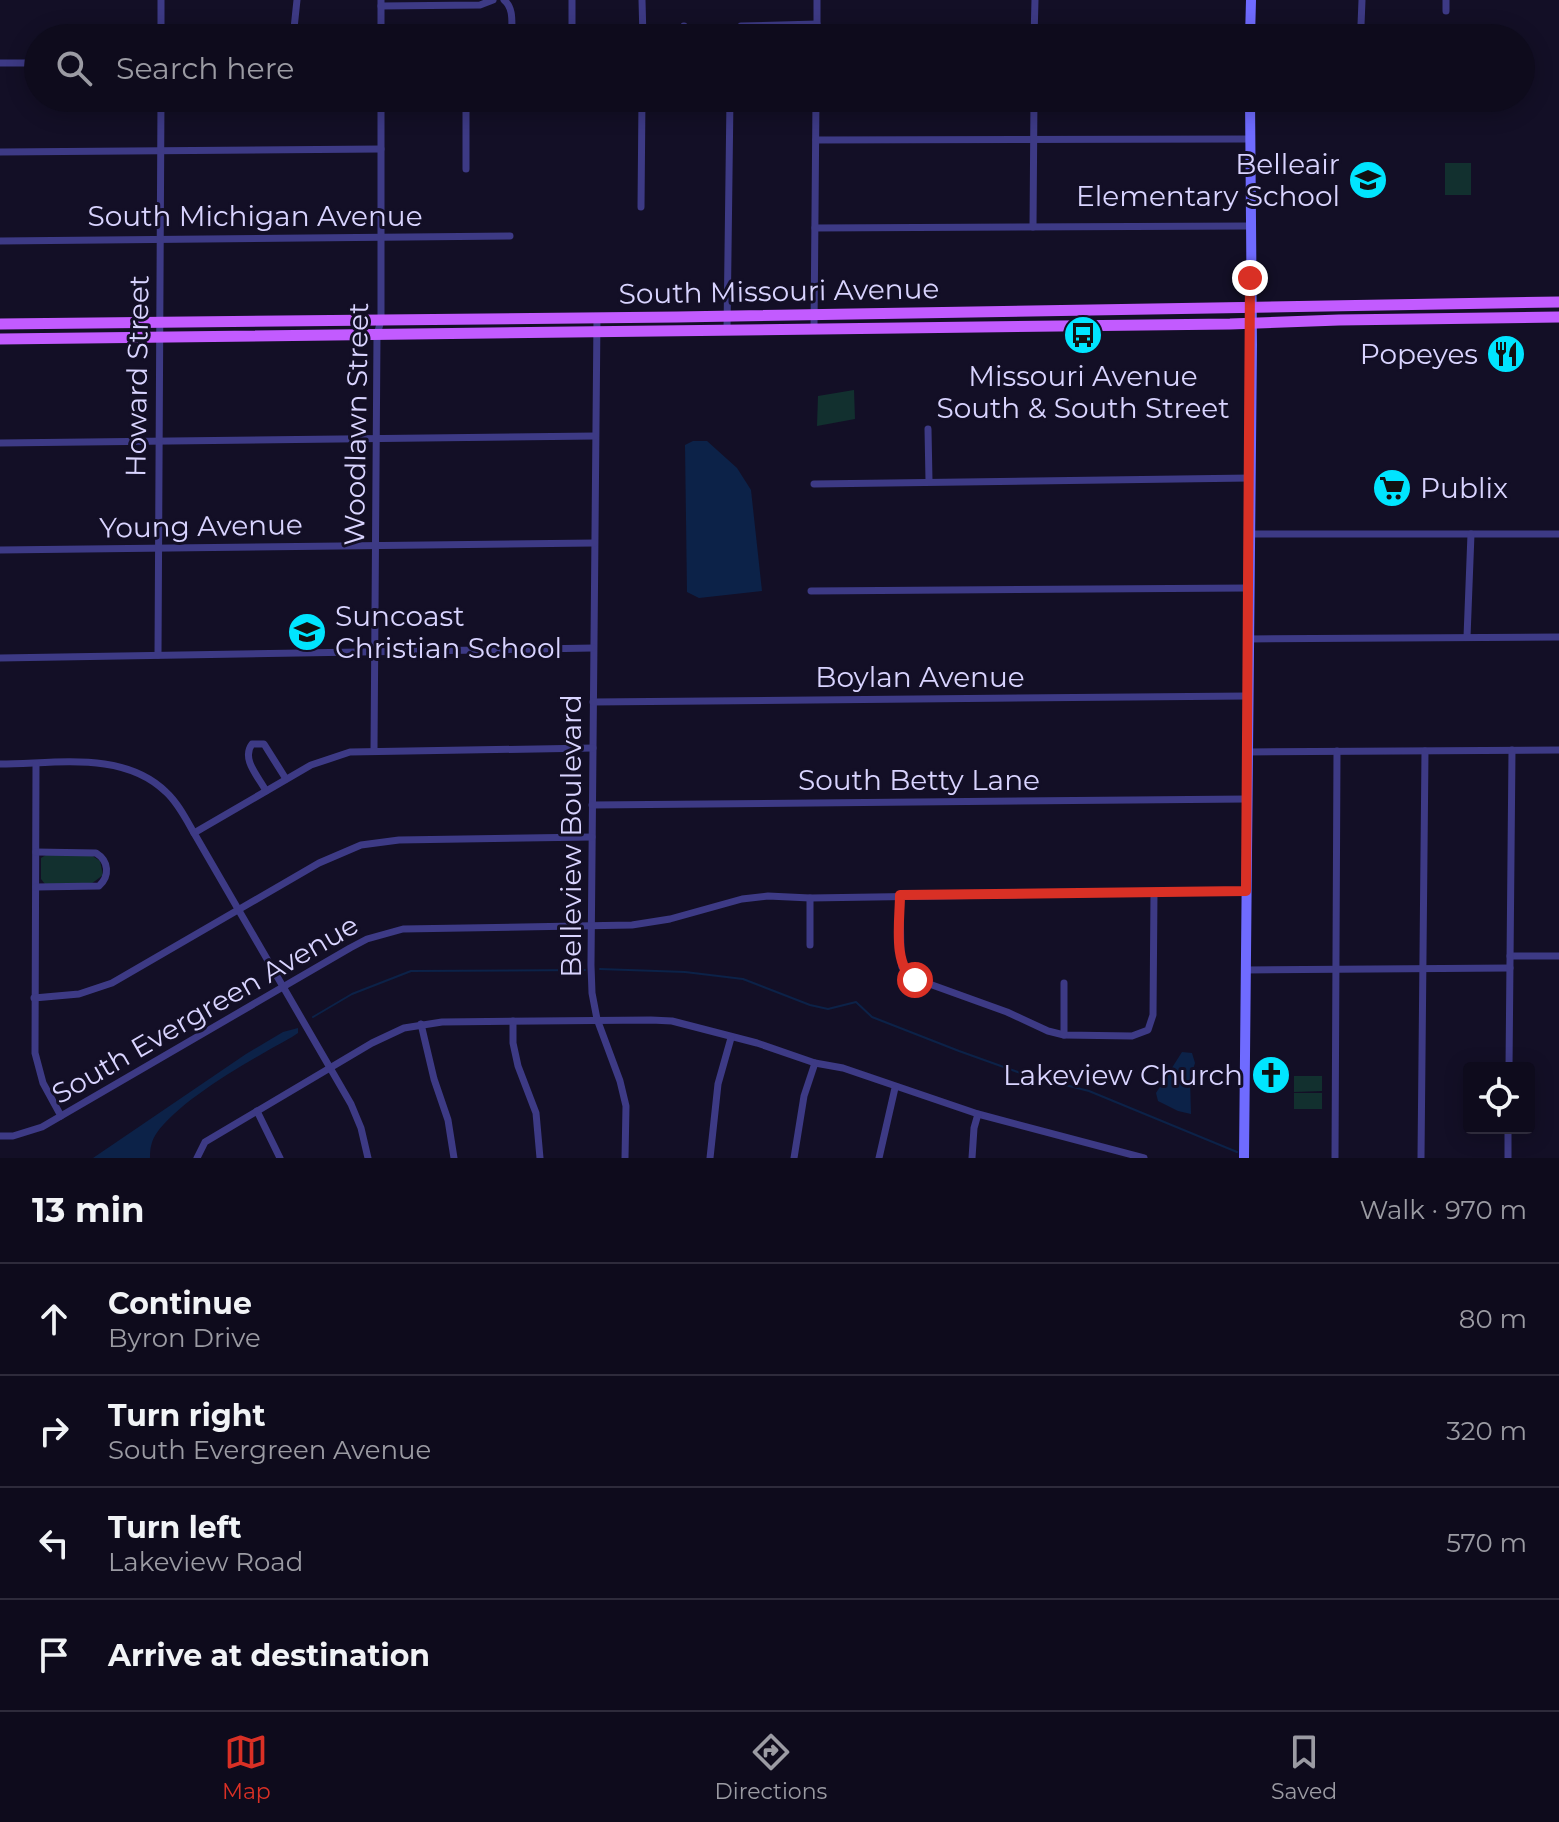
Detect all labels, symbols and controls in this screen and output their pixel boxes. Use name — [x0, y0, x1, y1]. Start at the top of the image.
search box — [24, 24, 1535, 112]
icon: search — [52, 46, 96, 90]
text: Search here — [116, 50, 294, 87]
place label: Belleair Elementary School — [1076, 147, 1340, 213]
school or university icon: Belleair Elementary School — [1347, 159, 1389, 201]
street label: South Michigan Avenue — [87, 199, 423, 233]
route end — [1232, 260, 1268, 296]
street label: South Missouri Avenue — [618, 271, 940, 311]
street label: Howard Street — [118, 275, 156, 477]
street label: Woodlawn Street — [337, 302, 375, 546]
bus stop icon: Missouri Avenue South & South Street — [1062, 314, 1104, 356]
restaurant icon: Popeyes — [1485, 333, 1527, 375]
place label: Popeyes — [1360, 337, 1478, 371]
place label: Missouri Avenue South & South Street — [936, 359, 1230, 425]
supermarket icon: Publix — [1371, 467, 1413, 509]
place label: Publix — [1420, 471, 1508, 505]
street label: Young Avenue — [99, 507, 303, 545]
place label: Suncoast Christian School — [335, 599, 562, 665]
school or university icon: Suncoast Christian School — [286, 611, 328, 653]
street label: Boylan Avenue — [815, 660, 1025, 694]
street label: Belleview Boulevard — [554, 694, 588, 978]
street label: South Betty Lane — [798, 763, 1040, 797]
street label: South Evergreen Avenue — [46, 907, 364, 1111]
route start — [897, 962, 933, 998]
church icon: Lakeview Church — [1250, 1054, 1292, 1096]
place label: Lakeview Church — [1003, 1058, 1243, 1092]
map controls — [1463, 1062, 1535, 1134]
button: locate — [1463, 1062, 1535, 1134]
text: 13 min — [32, 1189, 144, 1231]
text: Walk · 970 m — [1359, 1194, 1527, 1226]
text: Continue — [108, 1285, 252, 1322]
icon: ahead — [32, 1297, 76, 1341]
text: 80 m — [1459, 1303, 1527, 1335]
text: Byron Drive — [108, 1322, 261, 1354]
text: Turn right — [108, 1397, 265, 1434]
icon: right — [32, 1409, 76, 1453]
text: 320 m — [1446, 1415, 1527, 1447]
text: South Evergreen Avenue — [108, 1434, 431, 1466]
text: Turn left — [108, 1509, 241, 1546]
icon: left — [32, 1521, 76, 1565]
text: 570 m — [1446, 1527, 1527, 1559]
text: Lakeview Road — [108, 1546, 303, 1578]
icon: arrive — [32, 1633, 76, 1677]
text: Arrive at destination — [108, 1637, 430, 1674]
tab: Map — [222, 1730, 271, 1805]
tab: Directions — [715, 1730, 827, 1805]
tab: Saved — [1271, 1730, 1337, 1805]

